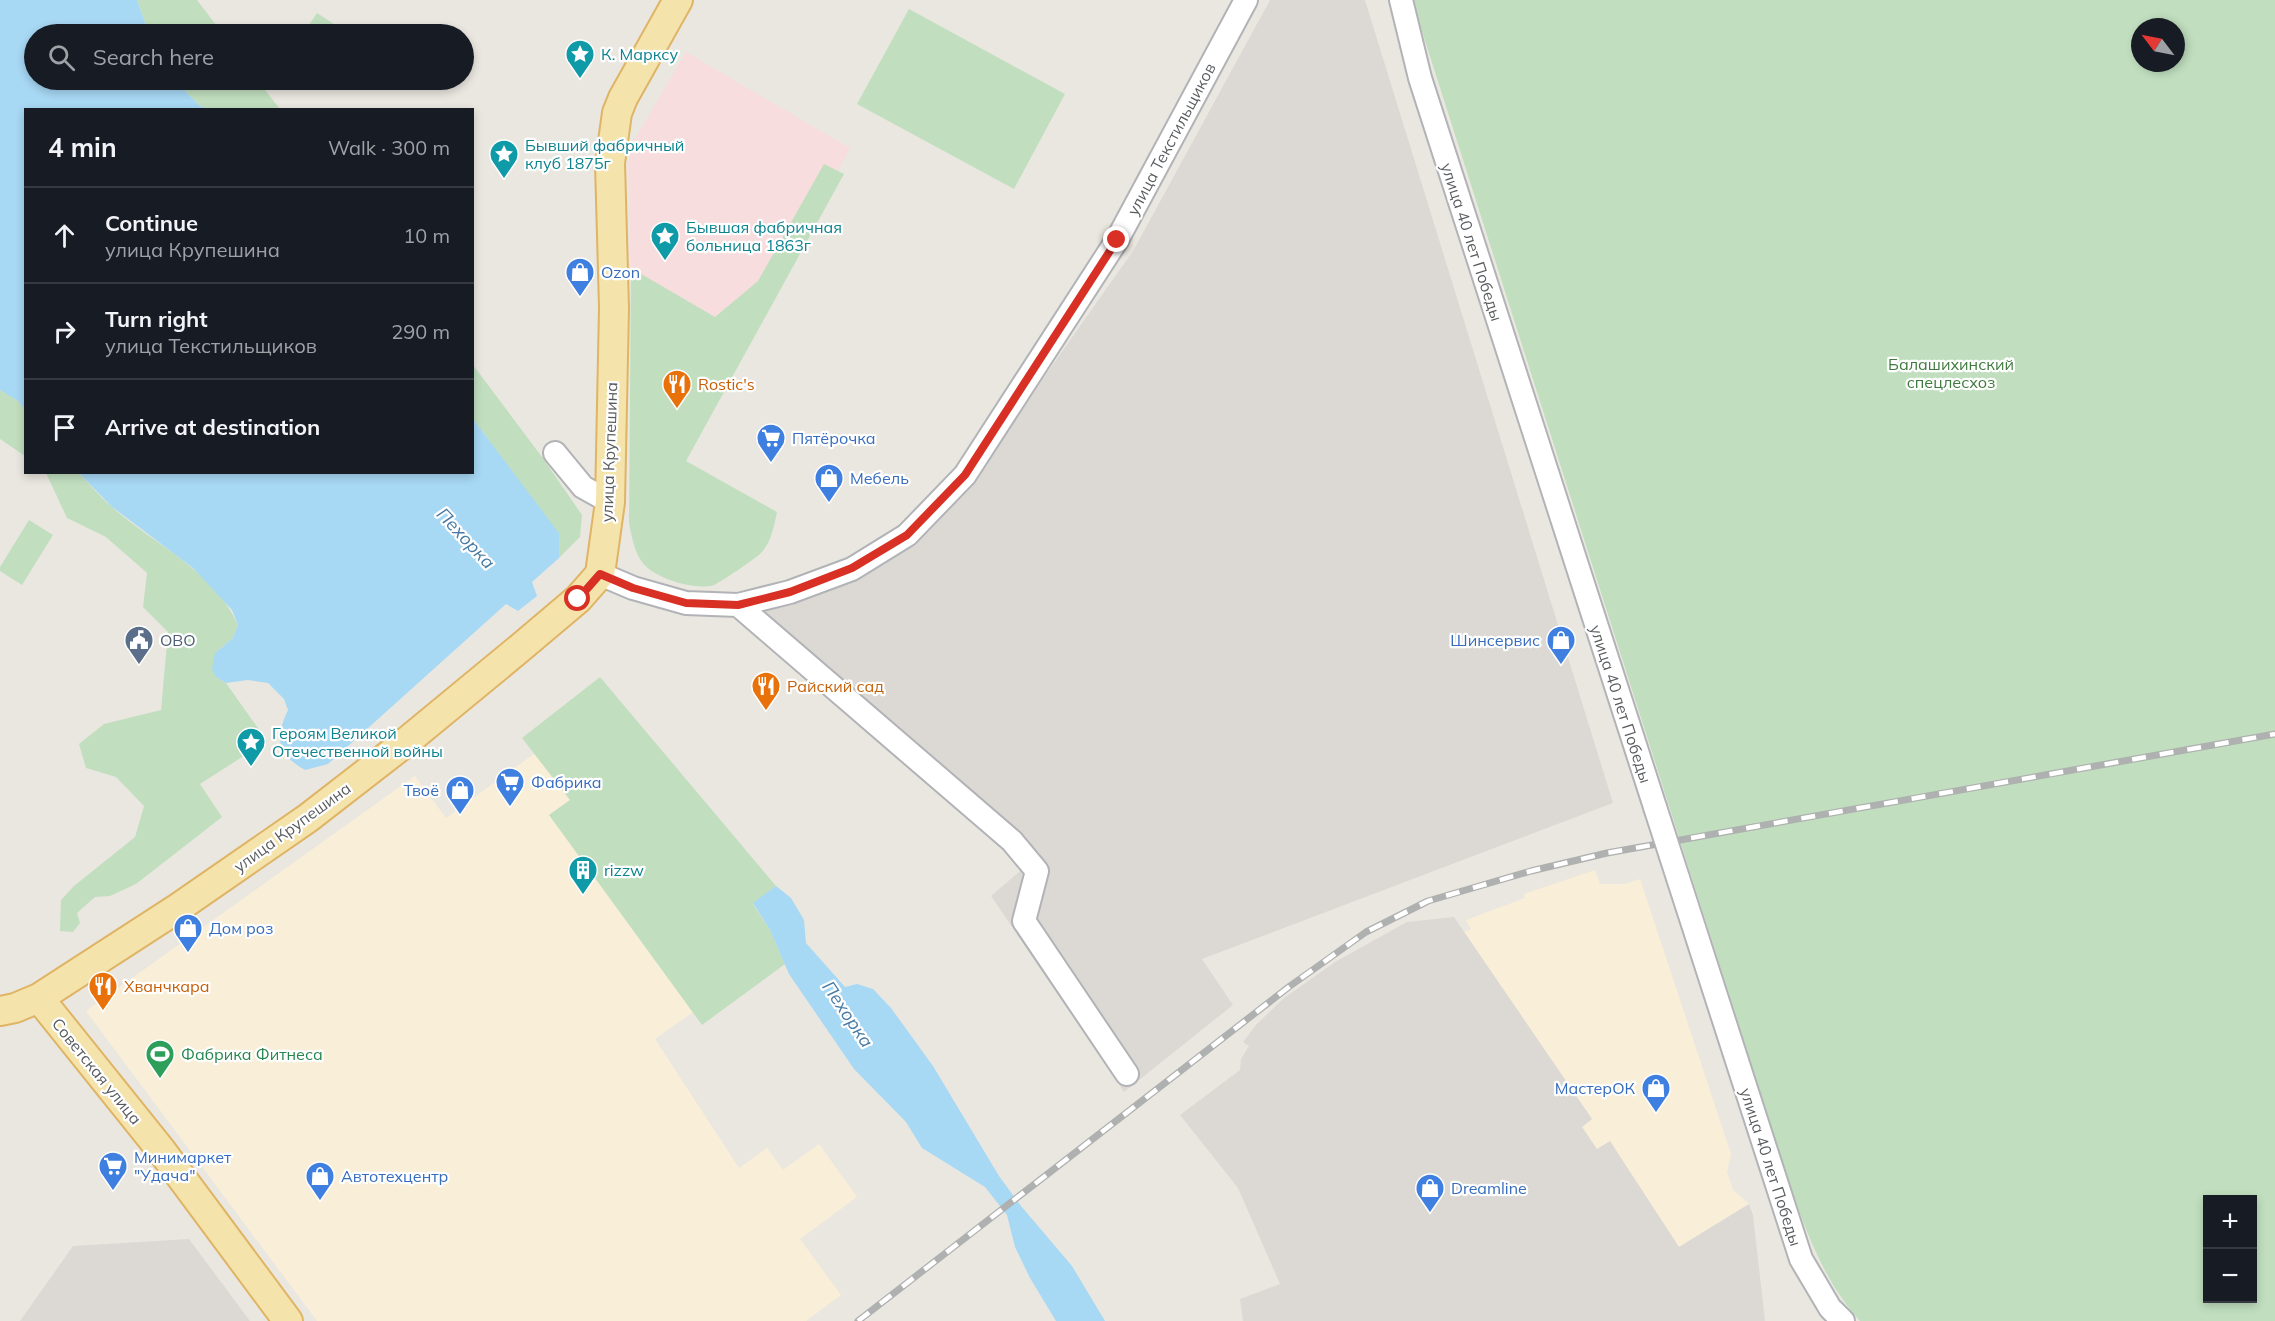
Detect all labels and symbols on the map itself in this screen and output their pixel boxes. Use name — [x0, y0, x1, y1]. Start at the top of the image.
north arrow — [2131, 18, 2185, 72]
place icon: К. Марксу — [564, 38, 596, 80]
place label: К. Марксу — [601, 44, 678, 64]
street label: улица Текстильщиков — [1122, 59, 1220, 219]
place label: Бывший фабричный клуб 1875г — [525, 135, 684, 173]
place icon: Бывший фабричный клуб 1875г — [488, 138, 520, 180]
street label: улица 40 лет Победы — [1437, 160, 1507, 324]
place label: Бывшая фабричная больница 1863г — [686, 217, 842, 255]
place icon: Бывшая фабричная больница 1863г — [649, 220, 681, 262]
route end — [1103, 226, 1129, 252]
shop icon: Ozon — [564, 256, 596, 298]
place label: Ozon — [601, 262, 640, 282]
park label: Балашихинский спецлесхоз — [1888, 354, 2014, 392]
restaurant icon: Rostic's — [661, 368, 693, 410]
place label: Rostic's — [698, 374, 755, 394]
street label: улица Крупешина — [597, 382, 621, 522]
supermarket icon: Пятёрочка — [755, 422, 787, 464]
place label: Пятёрочка — [792, 428, 876, 448]
shop icon: Мебель — [813, 462, 845, 504]
place label: Мебель — [850, 468, 909, 488]
water label: Пехорка — [432, 503, 500, 573]
route start — [564, 585, 590, 611]
street label: улица 40 лет Победы — [1586, 622, 1656, 786]
public building icon: ОВО — [123, 624, 155, 666]
shop icon: Шинсервис — [1545, 624, 1577, 666]
place label: ОВО — [160, 630, 196, 650]
place label: Шинсервис — [1450, 630, 1540, 650]
restaurant icon: Райский сад — [750, 670, 782, 712]
place label: Райский сад — [787, 676, 884, 696]
place label: Героям Великой Отечественной войны — [272, 723, 443, 761]
place icon: Героям Великой Отечественной войны — [235, 726, 267, 768]
supermarket icon: Фабрика — [494, 766, 526, 808]
place label: Фабрика — [531, 772, 602, 792]
shop icon: Твоё — [444, 774, 476, 816]
street label: улица Крупешина — [230, 778, 354, 876]
place label: Твоё — [403, 780, 439, 800]
building icon: rizzw — [567, 854, 599, 896]
place label: rizzw — [604, 860, 644, 880]
shop icon: Дом роз — [172, 912, 204, 954]
place label: Дом роз — [209, 918, 273, 938]
restaurant icon: Хванчкара — [87, 970, 119, 1012]
place label: Хванчкара — [124, 976, 210, 996]
water label: Пехорка — [817, 976, 879, 1052]
street label: Советская улица — [48, 1014, 146, 1128]
sports icon: Фабрика Фитнеса — [144, 1038, 176, 1080]
place label: Фабрика Фитнеса — [181, 1044, 323, 1064]
shop icon: МастерОК — [1640, 1072, 1672, 1114]
place label: МастерОК — [1555, 1078, 1635, 1098]
street label: улица 40 лет Победы — [1736, 1085, 1806, 1249]
place label: Минимаркет "Удача" — [134, 1147, 232, 1185]
supermarket icon: Минимаркет "Удача" — [97, 1150, 129, 1192]
shop icon: Автотехцентр — [304, 1160, 336, 1202]
place label: Автотехцентр — [341, 1166, 448, 1186]
shop icon: Dreamline — [1414, 1172, 1446, 1214]
place label: Dreamline — [1451, 1178, 1527, 1198]

